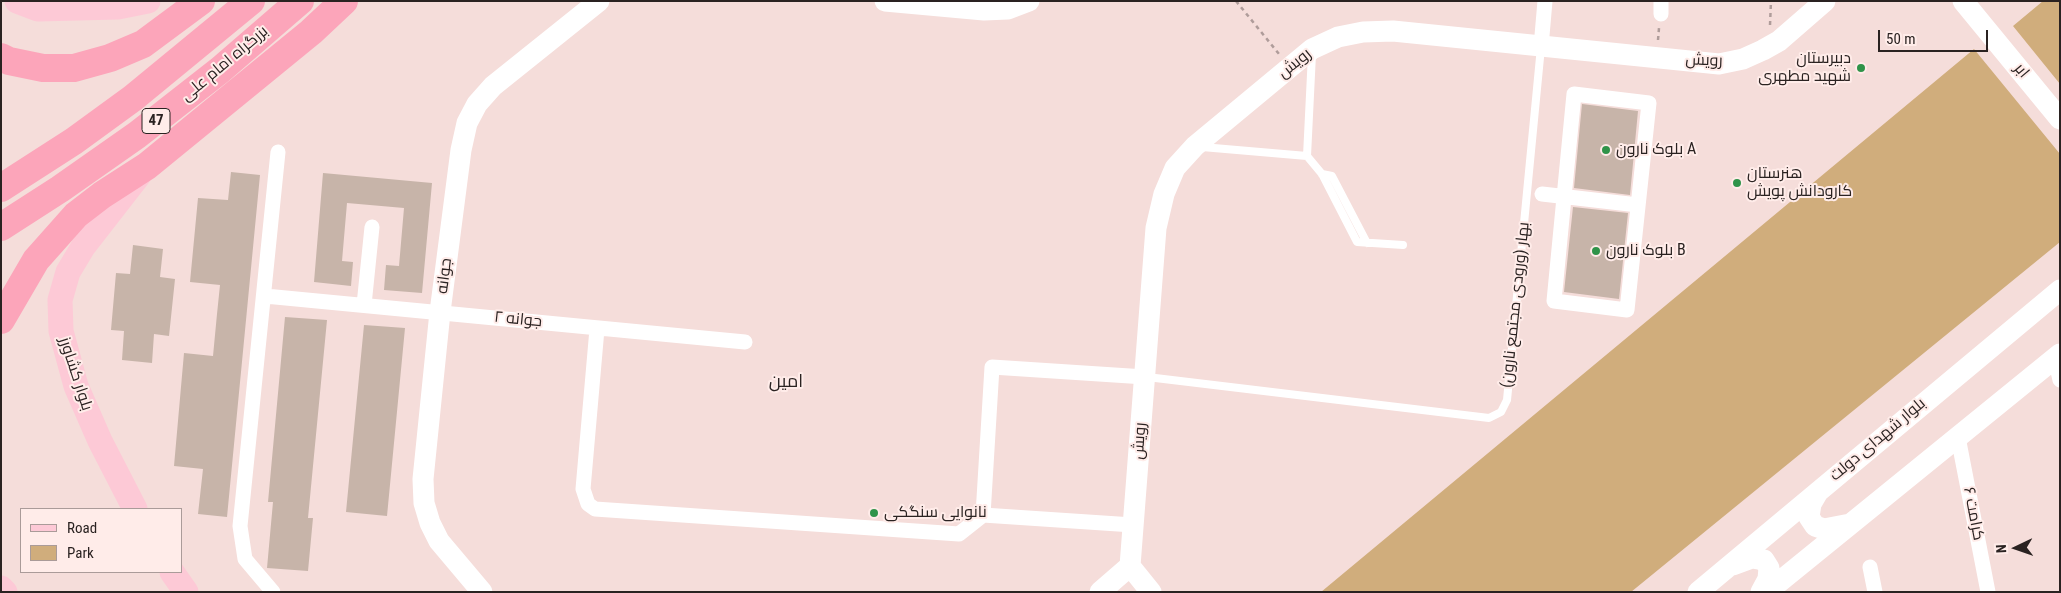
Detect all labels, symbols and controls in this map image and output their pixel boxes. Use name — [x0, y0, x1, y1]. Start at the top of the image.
scale bar — [1881, 20, 1991, 52]
street label: بزرگراه امام علی — [178, 22, 272, 106]
text: 50 m — [1886, 30, 1916, 48]
street label: رویش — [1275, 45, 1315, 83]
place label: دبیرستان شهید مطهری — [1758, 49, 1851, 87]
street label: رویش — [1685, 51, 1723, 71]
street label: ابر — [2009, 60, 2033, 82]
marker: دبیرستان شهید مطهری — [1855, 62, 1867, 74]
road number: 47 — [142, 108, 170, 134]
place label: بلوک نارون A — [1616, 140, 1696, 160]
marker: بلوک نارون A — [1600, 144, 1612, 156]
place label: هنرستان کارودانش پویش — [1747, 164, 1852, 202]
marker: هنرستان کارودانش پویش — [1731, 177, 1743, 189]
street label: بهار (ورودی مجتمع نارون) — [1498, 221, 1534, 389]
place label: بلوک نارون B — [1606, 241, 1686, 261]
marker: بلوک نارون B — [1590, 245, 1602, 257]
street label: جوانه — [433, 257, 457, 295]
street label: جوانه ۲ — [493, 308, 543, 332]
street label: بلوار کشاورز — [54, 335, 96, 413]
district label: امین — [769, 371, 803, 393]
street label: بلوار شهدای دولت — [1826, 394, 1930, 486]
street label: رویش — [1129, 422, 1151, 460]
street label: کرامت ۶ — [1958, 486, 1988, 542]
place label: نانوایی سنگکی — [884, 503, 987, 523]
marker: نانوایی سنگکی — [868, 507, 880, 519]
legend — [20, 508, 182, 573]
text: Road — [67, 519, 97, 537]
north arrow — [1991, 523, 2041, 573]
text: Park — [67, 544, 94, 562]
text: N — [1993, 544, 2009, 553]

